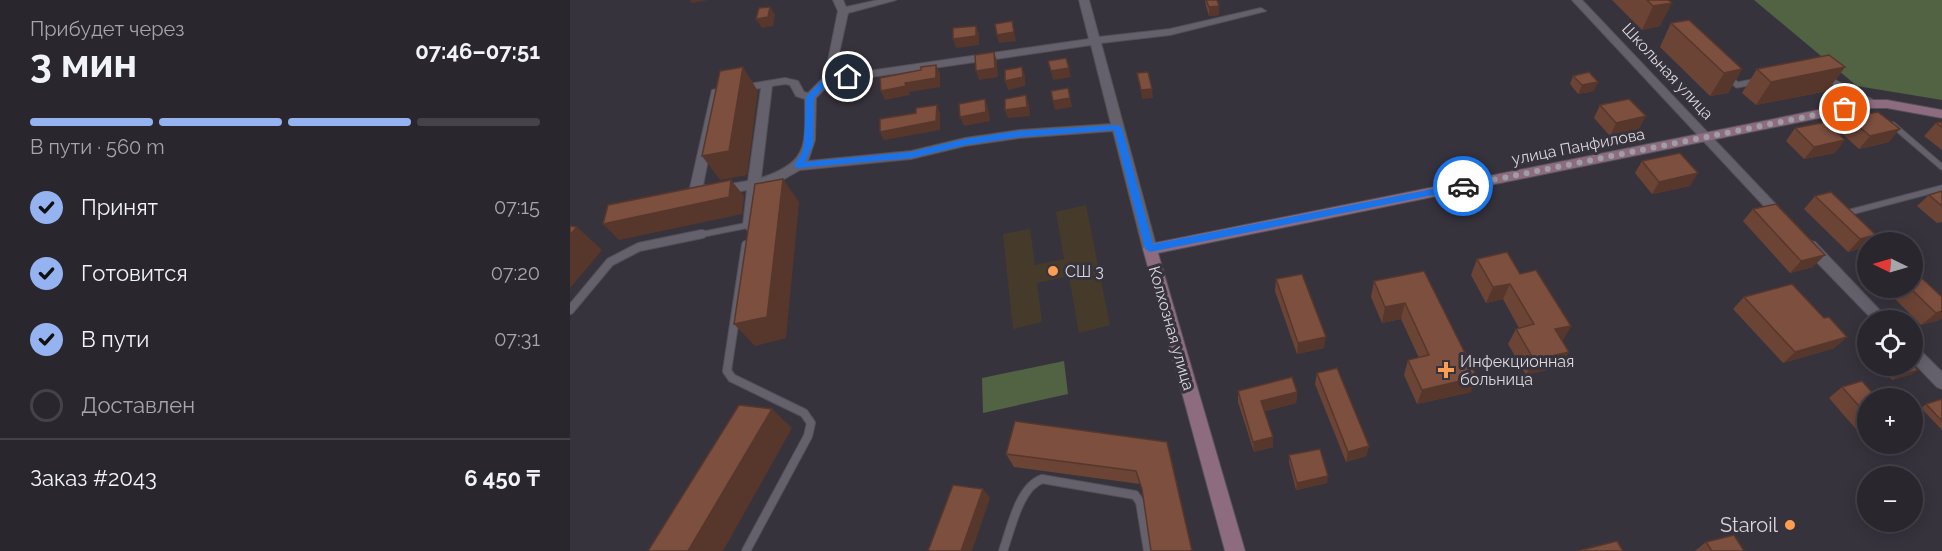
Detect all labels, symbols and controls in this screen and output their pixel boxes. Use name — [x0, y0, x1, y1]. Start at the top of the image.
text: Прибудет через — [30, 17, 184, 41]
street label: Школьная улица — [1618, 19, 1717, 123]
text: 07:46–07:51 — [415, 38, 540, 64]
text: 3 мин — [30, 40, 137, 86]
pin — [822, 51, 873, 102]
icon: home — [831, 60, 864, 93]
pin — [1819, 83, 1870, 134]
icon: bag — [1828, 92, 1861, 125]
street label: улица Панфилова — [1510, 124, 1646, 169]
text: В пути · 560 m — [30, 135, 165, 159]
courier — [1433, 156, 1493, 216]
icon: car — [1447, 170, 1480, 203]
icon: check — [30, 191, 63, 224]
text: Принят — [81, 194, 158, 220]
text: 07:15 — [494, 195, 540, 219]
north arrow — [1857, 232, 1923, 298]
map controls — [1857, 232, 1923, 532]
icon: check — [30, 257, 63, 290]
text: Готовится — [81, 260, 188, 286]
text: 07:20 — [491, 261, 540, 285]
place label: СШ 3 — [1065, 262, 1104, 281]
marker: СШ 3 — [1046, 264, 1060, 278]
street label: Колхозная улица — [1145, 264, 1198, 393]
button: locate — [1857, 310, 1923, 376]
icon: check — [30, 323, 63, 356]
text: В пути — [81, 326, 149, 352]
text: 07:31 — [494, 327, 540, 351]
place label: Инфекционная больница — [1460, 352, 1574, 389]
marker: Инфекционная больница — [1437, 361, 1455, 379]
button: + — [1857, 388, 1923, 454]
text: Доставлен — [81, 392, 195, 418]
text: Заказ #2043 — [30, 465, 157, 491]
text: 6 450 ₸ — [464, 465, 540, 491]
button: − — [1857, 466, 1923, 532]
place label: Staroil — [1720, 513, 1779, 537]
marker: Staroil — [1783, 518, 1797, 532]

